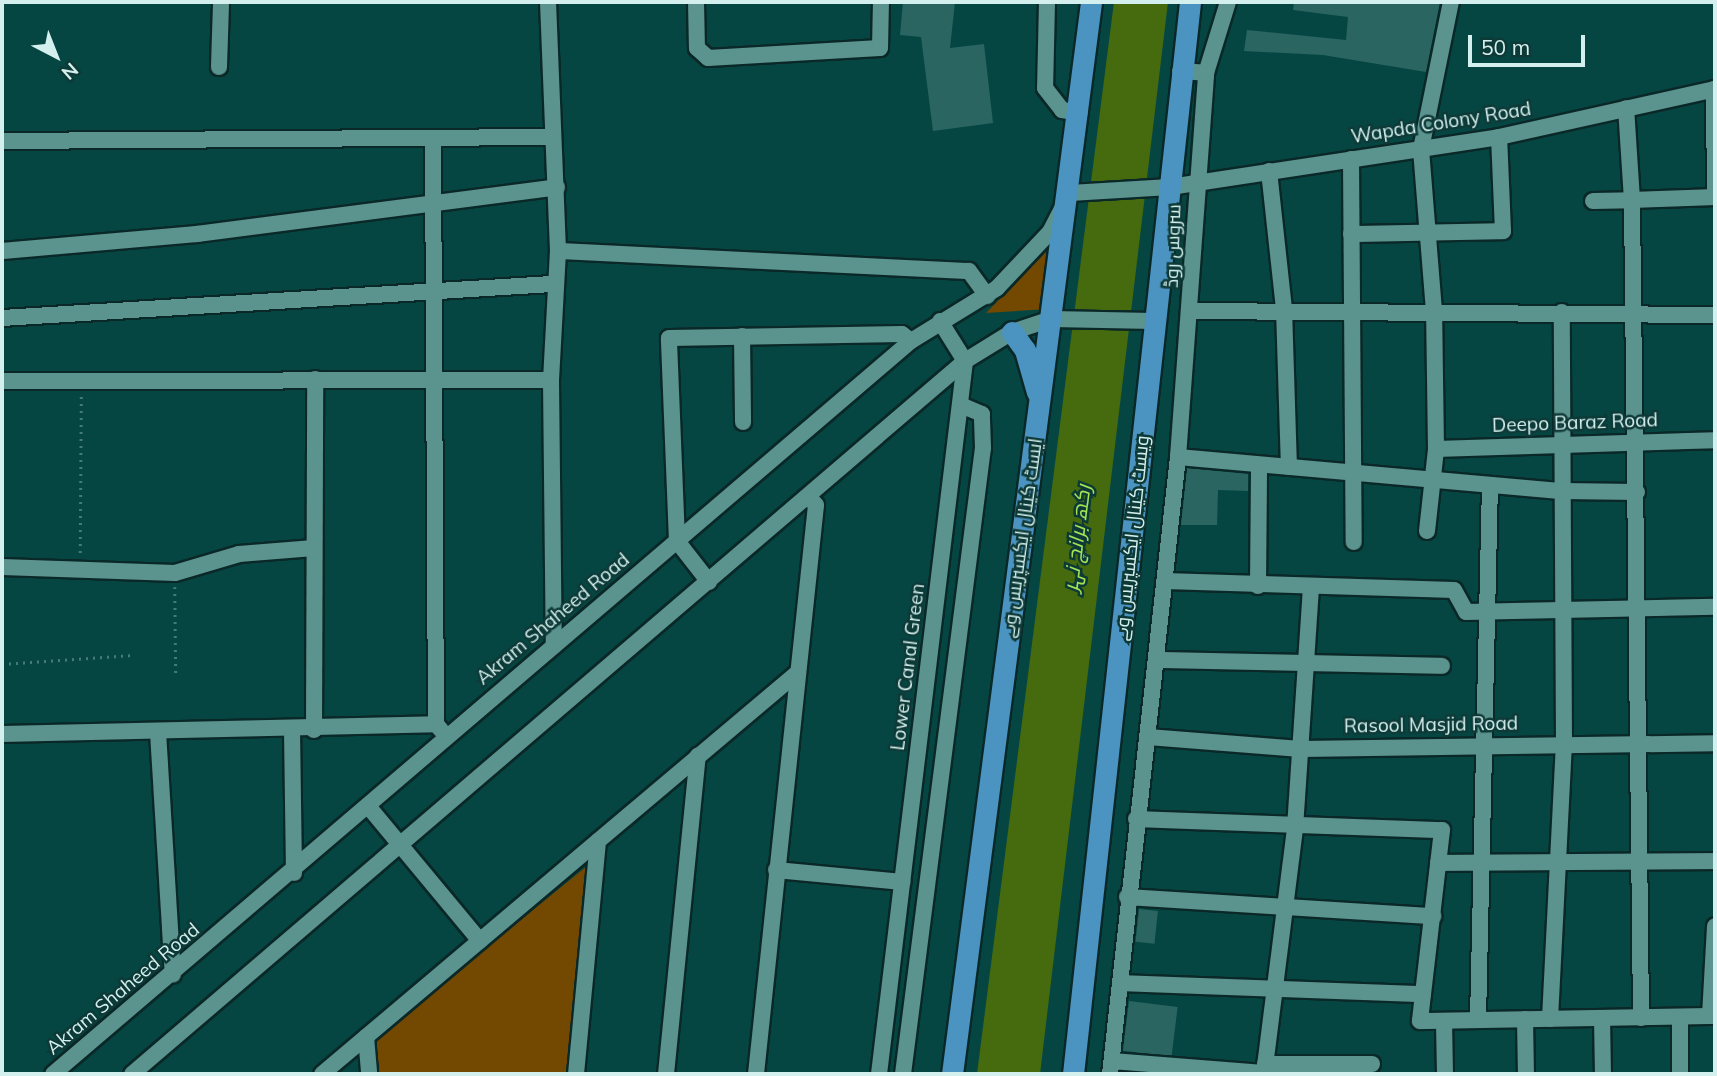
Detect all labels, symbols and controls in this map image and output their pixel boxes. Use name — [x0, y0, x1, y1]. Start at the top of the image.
north arrow — [21, 21, 91, 91]
scale bar — [1472, 21, 1589, 65]
text: 50 m — [1481, 34, 1530, 60]
text: N — [57, 58, 83, 85]
street label: Wapda Colony Road — [1349, 98, 1533, 148]
street label: سروس روڈ — [1160, 204, 1186, 288]
street label: Deepo Baraz Road — [1492, 409, 1658, 437]
street label: ویسٹ کینال ایکسپریس وے — [1110, 434, 1154, 642]
street label: ایسٹ کینال ایکسپریس وے — [997, 437, 1047, 639]
water label: رکھ برانچ نہر — [1057, 483, 1095, 593]
street label: Akram Shaheed Road — [472, 548, 634, 690]
street label: Lower Canal Green — [886, 582, 930, 752]
street label: Rasool Masjid Road — [1344, 712, 1518, 738]
street label: Akram Shaheed Road — [42, 918, 204, 1060]

